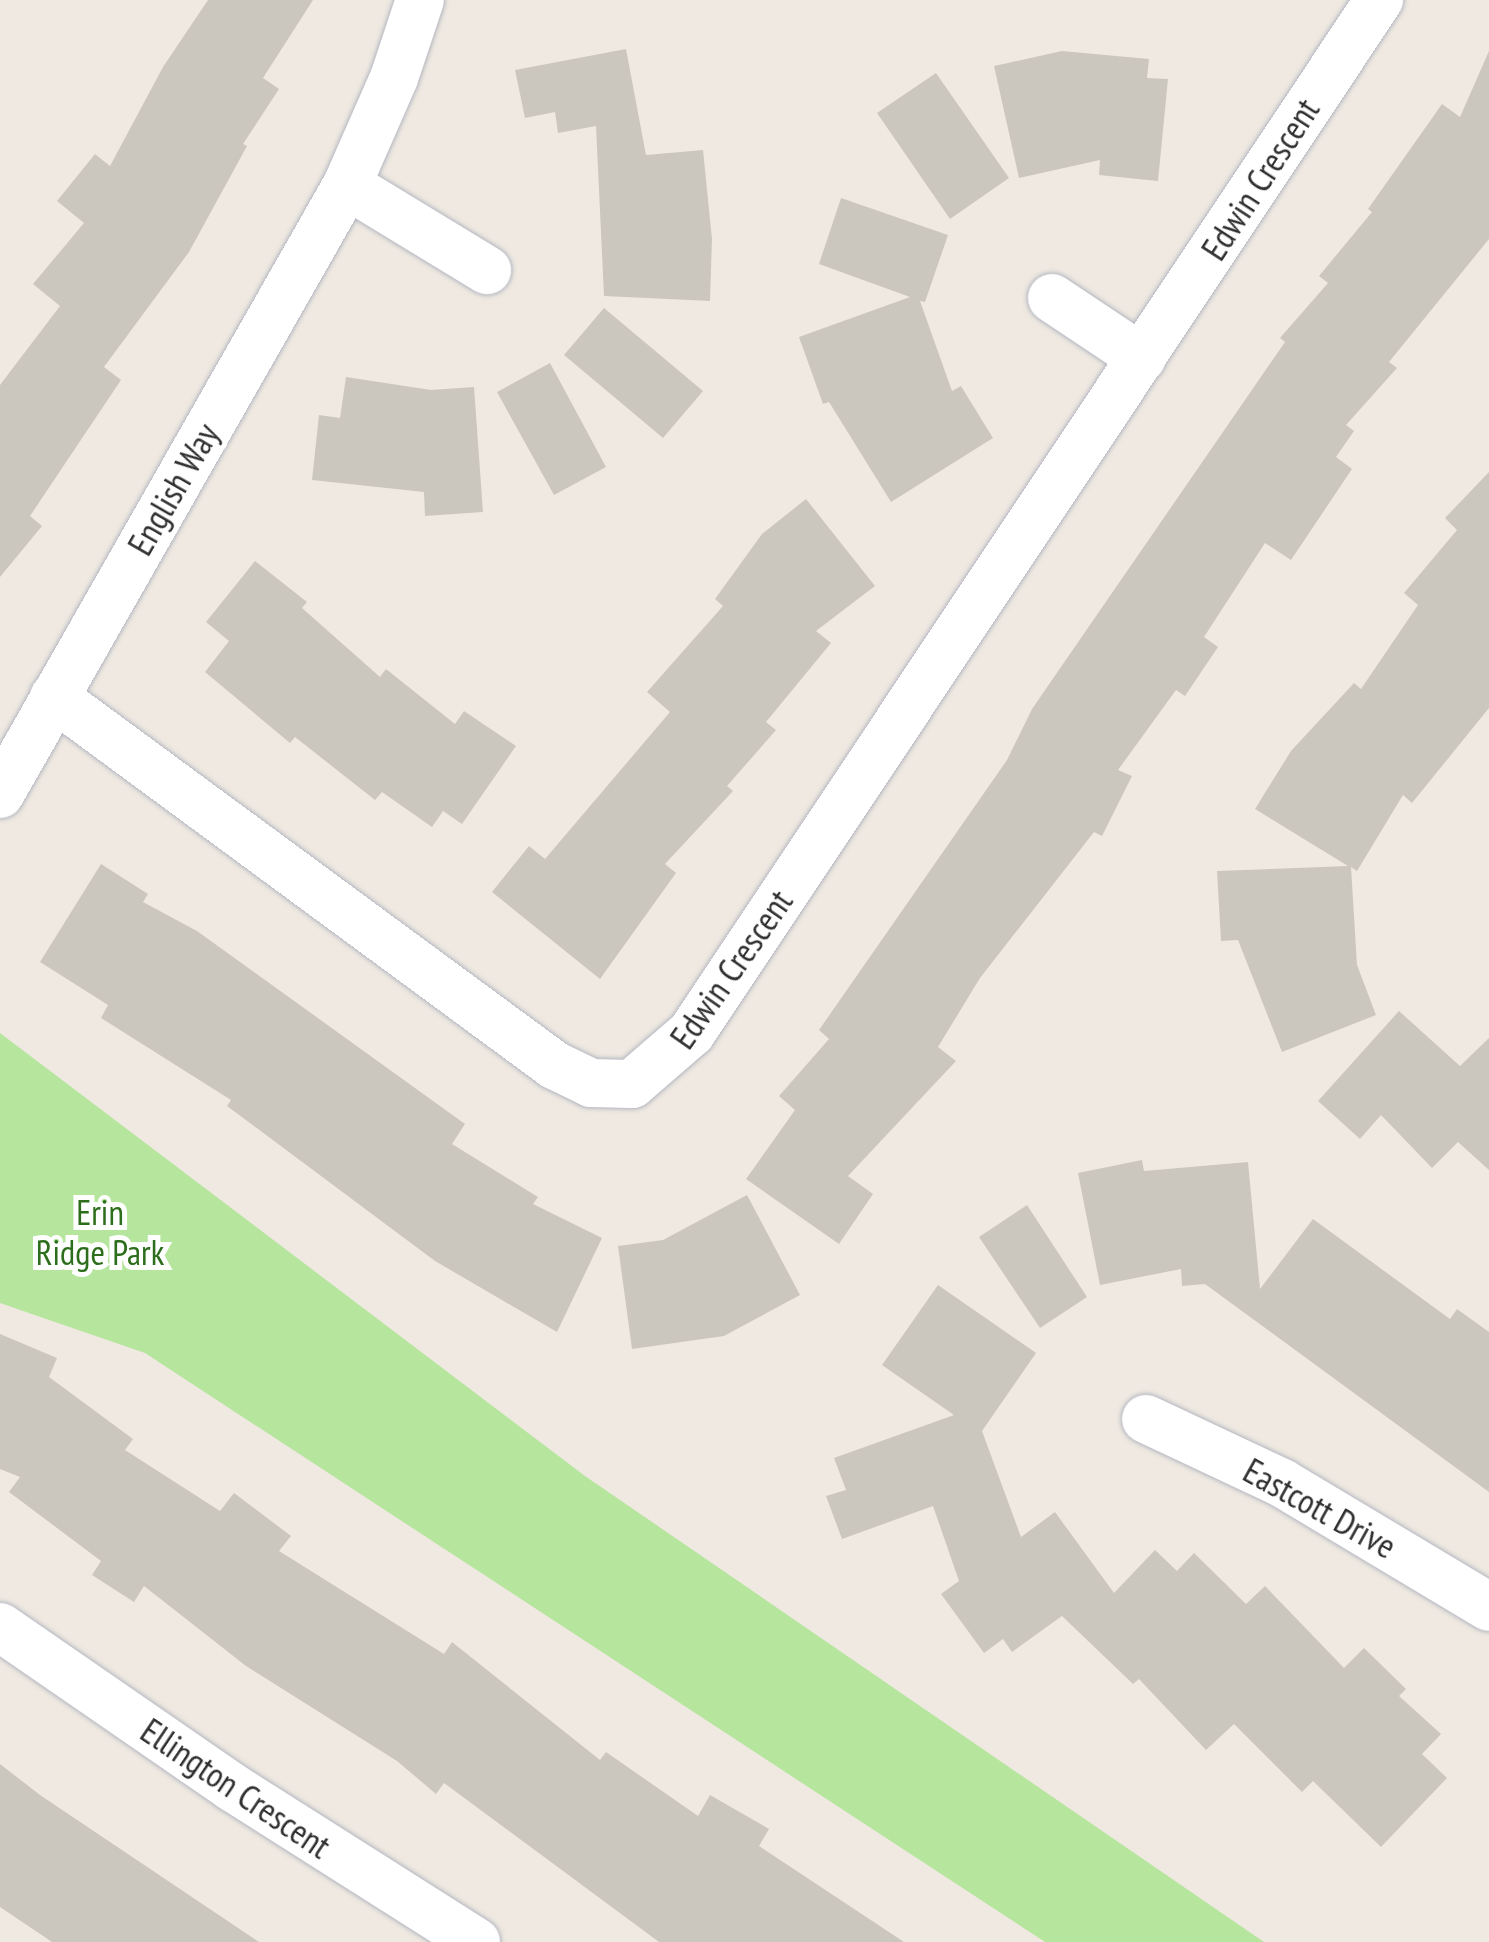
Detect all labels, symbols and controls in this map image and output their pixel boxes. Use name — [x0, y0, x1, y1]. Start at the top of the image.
street label: Edwin Crescent — [1192, 90, 1328, 268]
street label: English Way — [118, 416, 228, 562]
street label: Edwin Crescent — [661, 882, 801, 1056]
park label: Erin Ridge Park — [36, 1191, 164, 1273]
street label: Eastcott Drive — [1237, 1449, 1403, 1567]
street label: Ellington Crescent — [133, 1709, 339, 1867]

